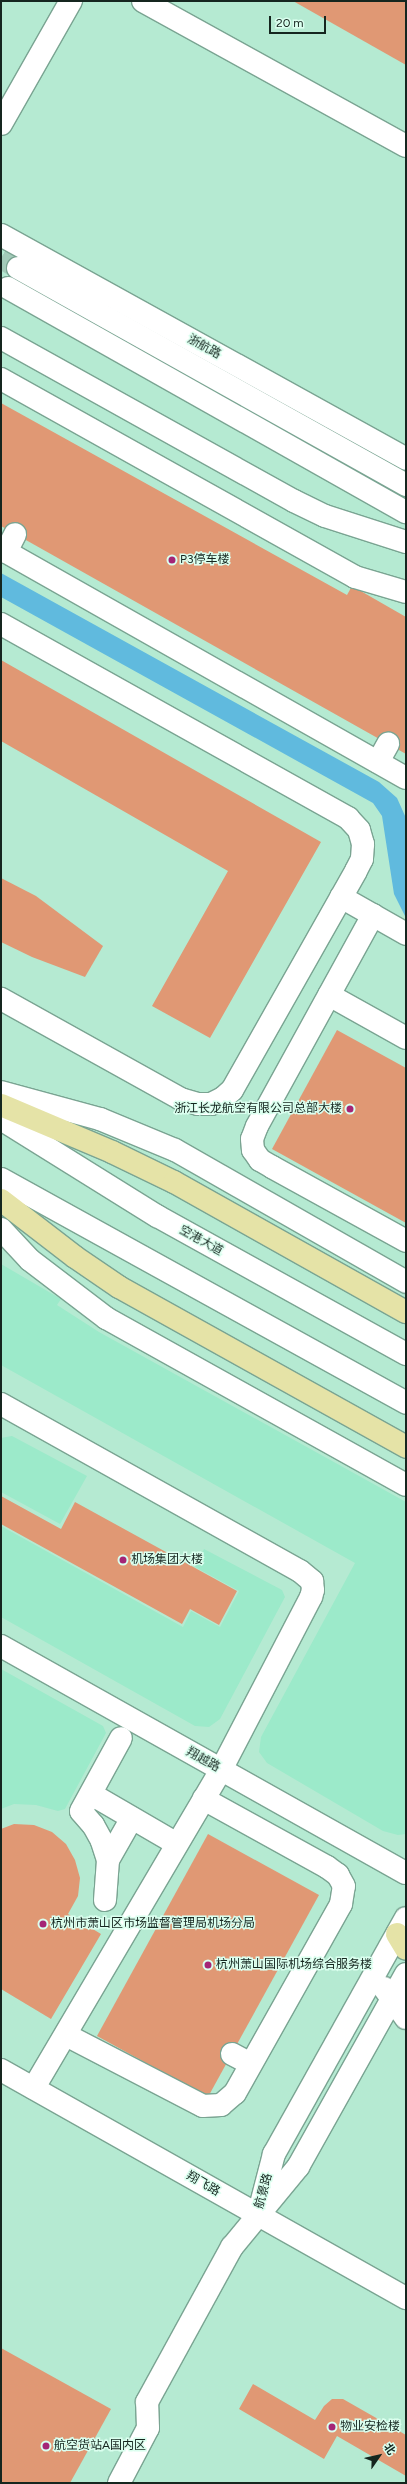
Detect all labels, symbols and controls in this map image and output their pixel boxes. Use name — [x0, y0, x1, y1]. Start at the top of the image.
scale bar — [271, 8, 328, 34]
text: 20 m — [276, 16, 304, 30]
street label: 浙航路 — [185, 332, 223, 362]
place label: P3停车楼 — [180, 553, 229, 567]
marker: P3停车楼 — [167, 555, 177, 565]
place label: 浙江长龙航空有限公司总部大楼 — [174, 1102, 342, 1116]
marker: 浙江长龙航空有限公司总部大楼 — [345, 1104, 355, 1114]
street label: 空港大道 — [177, 1223, 225, 1259]
place label: 机场集团大楼 — [131, 1553, 203, 1567]
marker: 机场集团大楼 — [118, 1555, 128, 1565]
street label: 翔越路 — [184, 1745, 222, 1775]
place label: 杭州市萧山区市场监督管理局机场分局 — [51, 1917, 255, 1931]
marker: 杭州市萧山区市场监督管理局机场分局 — [38, 1919, 48, 1929]
place label: 杭州萧山国际机场综合服务楼 — [216, 1958, 372, 1972]
marker: 杭州萧山国际机场综合服务楼 — [203, 1960, 213, 1970]
street label: 翔飞路 — [184, 2169, 222, 2199]
street label: 航景路 — [252, 2172, 276, 2210]
place label: 物业安检楼 — [340, 2420, 400, 2434]
marker: 物业安检楼 — [327, 2422, 337, 2432]
north arrow — [359, 2436, 399, 2476]
place label: 航空货站A国内区 — [54, 2439, 146, 2453]
marker: 航空货站A国内区 — [41, 2441, 51, 2451]
text: 北 — [381, 2441, 398, 2457]

